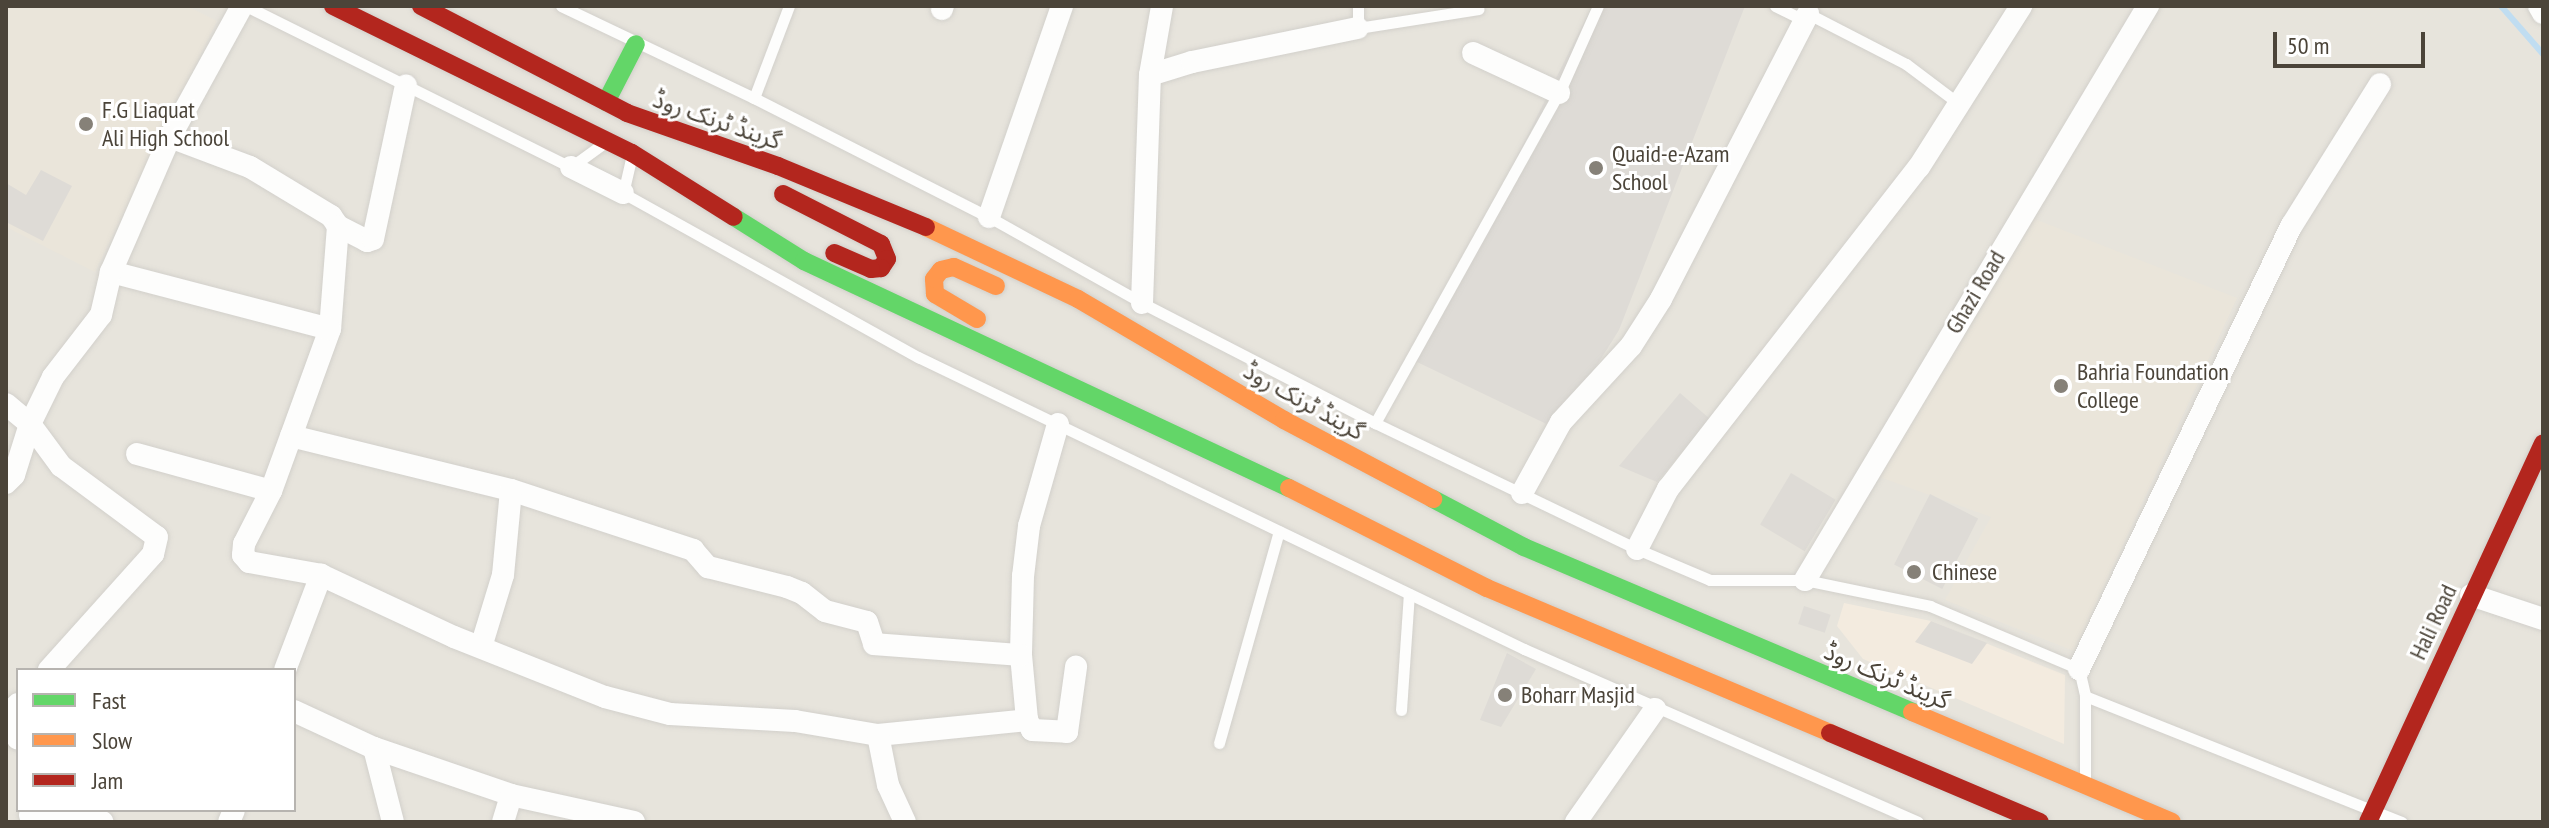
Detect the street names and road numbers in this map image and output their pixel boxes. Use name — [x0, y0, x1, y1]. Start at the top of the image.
street label: گرینڈ ٹرنک روڈ — [649, 85, 785, 155]
street label: Ghazi Road — [1939, 245, 2011, 339]
street label: گرینڈ ٹرنک روڈ — [1238, 356, 1370, 446]
street label: Hali Road — [2403, 580, 2463, 664]
street label: گرینڈ ٹرنک روڈ — [1820, 637, 1954, 715]

